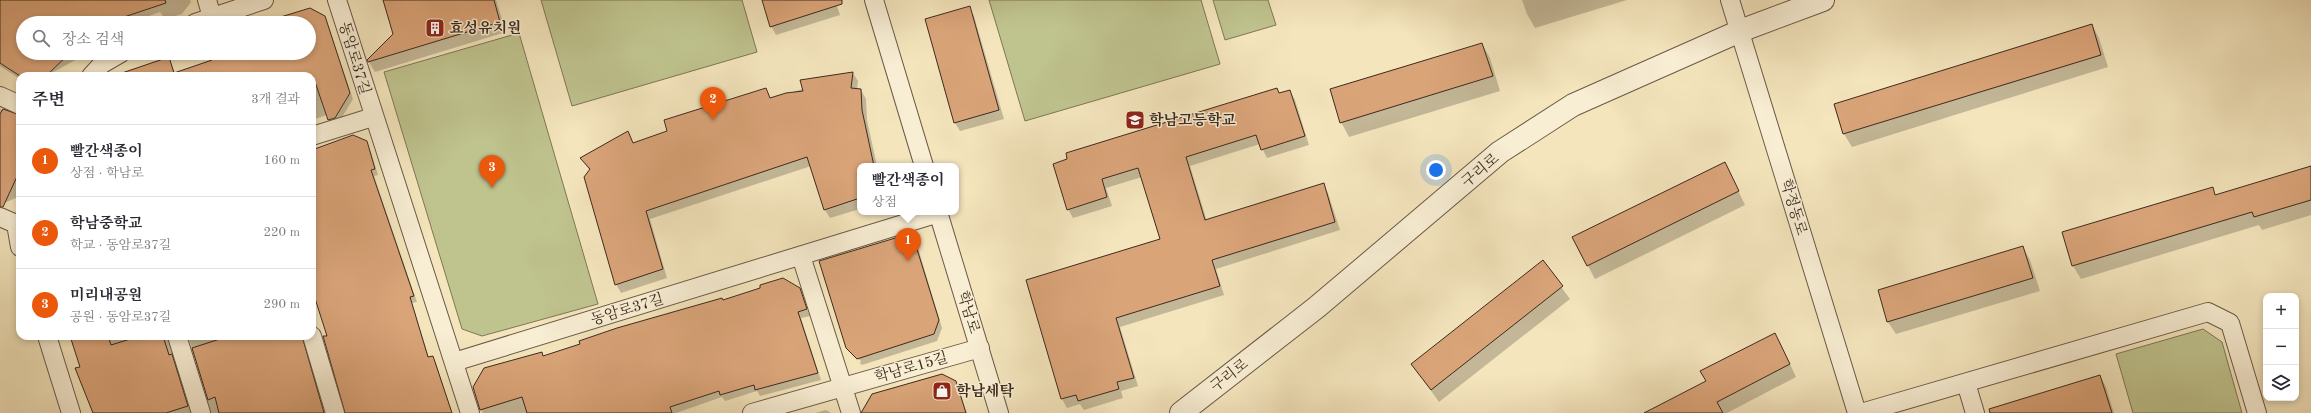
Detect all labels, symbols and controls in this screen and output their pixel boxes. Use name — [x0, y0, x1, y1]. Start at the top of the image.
search box — [16, 16, 316, 60]
building icon: 효성유치원 — [424, 17, 446, 39]
place label: 효성유치원 — [449, 19, 521, 37]
street label: 동암로37길 — [335, 20, 374, 97]
icon: search — [30, 27, 52, 49]
text: 장소 검색 — [62, 33, 124, 48]
pin: 2 — [700, 87, 726, 120]
text: 주변 — [32, 92, 65, 109]
text: 3개 결과 — [251, 93, 300, 106]
school or university icon: 학남고등학교 — [1124, 109, 1146, 131]
place label: 학남고등학교 — [1149, 111, 1236, 129]
text: 빨간색종이 — [70, 145, 142, 160]
street label: 구리로 — [1458, 150, 1503, 191]
text: 1 — [41, 154, 49, 167]
text: 160 m — [263, 154, 300, 167]
pin: 3 — [479, 155, 505, 188]
your location — [1426, 160, 1446, 180]
popup — [857, 163, 959, 215]
text: 상점 · 학남로 — [70, 167, 144, 180]
text: 빨간색종이 — [872, 174, 944, 189]
street label: 학정동로 — [1777, 177, 1810, 238]
text: 상점 — [872, 196, 897, 209]
text: 학남중학교 — [70, 217, 142, 232]
text: 2 — [41, 226, 49, 239]
text: 220 m — [263, 226, 300, 239]
pin: 1 — [895, 228, 921, 261]
text: 학교 · 동암로37길 — [70, 239, 171, 252]
text: 미리내공원 — [70, 289, 142, 304]
street label: 학남로 — [954, 289, 983, 336]
street label: 동암로37길 — [589, 290, 666, 329]
map controls — [2263, 293, 2299, 401]
button: + — [2263, 293, 2299, 329]
text: 3 — [41, 298, 49, 311]
text: 290 m — [263, 298, 300, 311]
text: 공원 · 동암로37길 — [70, 311, 171, 324]
button: − — [2263, 329, 2299, 365]
street label: 학남로15길 — [873, 349, 950, 386]
street label: 구리로 — [1207, 355, 1252, 395]
button: layers — [2263, 365, 2299, 401]
shop icon: 학남세탁 — [931, 380, 953, 402]
place label: 학남세탁 — [956, 382, 1014, 400]

